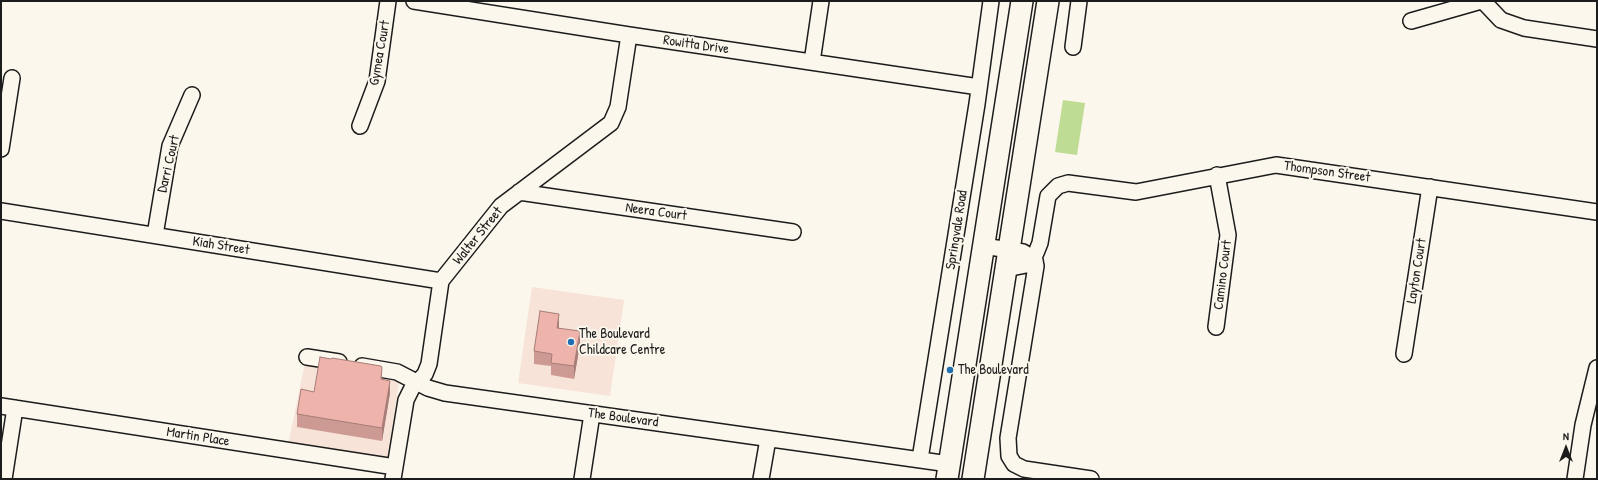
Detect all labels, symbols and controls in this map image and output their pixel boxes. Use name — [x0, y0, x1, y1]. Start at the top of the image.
street label: Gymea Court — [366, 19, 394, 87]
street label: Rowitta Drive — [662, 32, 730, 58]
street label: Darri Court — [154, 134, 184, 194]
street label: Thompson Street — [1283, 158, 1371, 186]
street label: Springvale Road — [942, 189, 972, 271]
street label: Neera Court — [624, 199, 688, 225]
street label: Walter Street — [450, 204, 506, 268]
street label: Kiah Street — [191, 233, 251, 259]
street label: Layton Court — [1404, 237, 1430, 305]
street label: Camino Court — [1210, 239, 1236, 311]
place label: The Boulevard Childcare Centre — [579, 326, 665, 358]
marker: The Boulevard Childcare Centre — [566, 337, 576, 347]
place label: The Boulevard — [958, 362, 1029, 378]
marker: The Boulevard — [945, 365, 955, 375]
street label: The Boulevard — [587, 405, 659, 431]
street label: Martin Place — [165, 424, 231, 450]
north arrow — [1546, 428, 1586, 468]
text: N — [1563, 429, 1569, 443]

